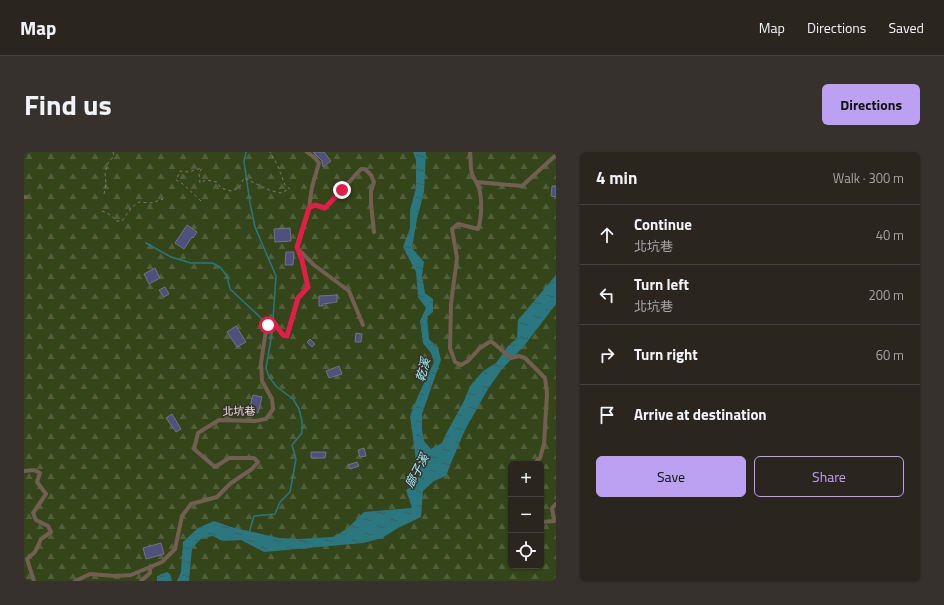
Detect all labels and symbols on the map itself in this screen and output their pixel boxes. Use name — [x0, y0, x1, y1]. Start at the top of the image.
route end — [333, 181, 351, 199]
route start — [259, 316, 277, 334]
water label: 乾溪 — [410, 354, 435, 384]
street label: 北坑巷 — [222, 403, 256, 419]
water label: 廍子溪 — [400, 449, 434, 491]

